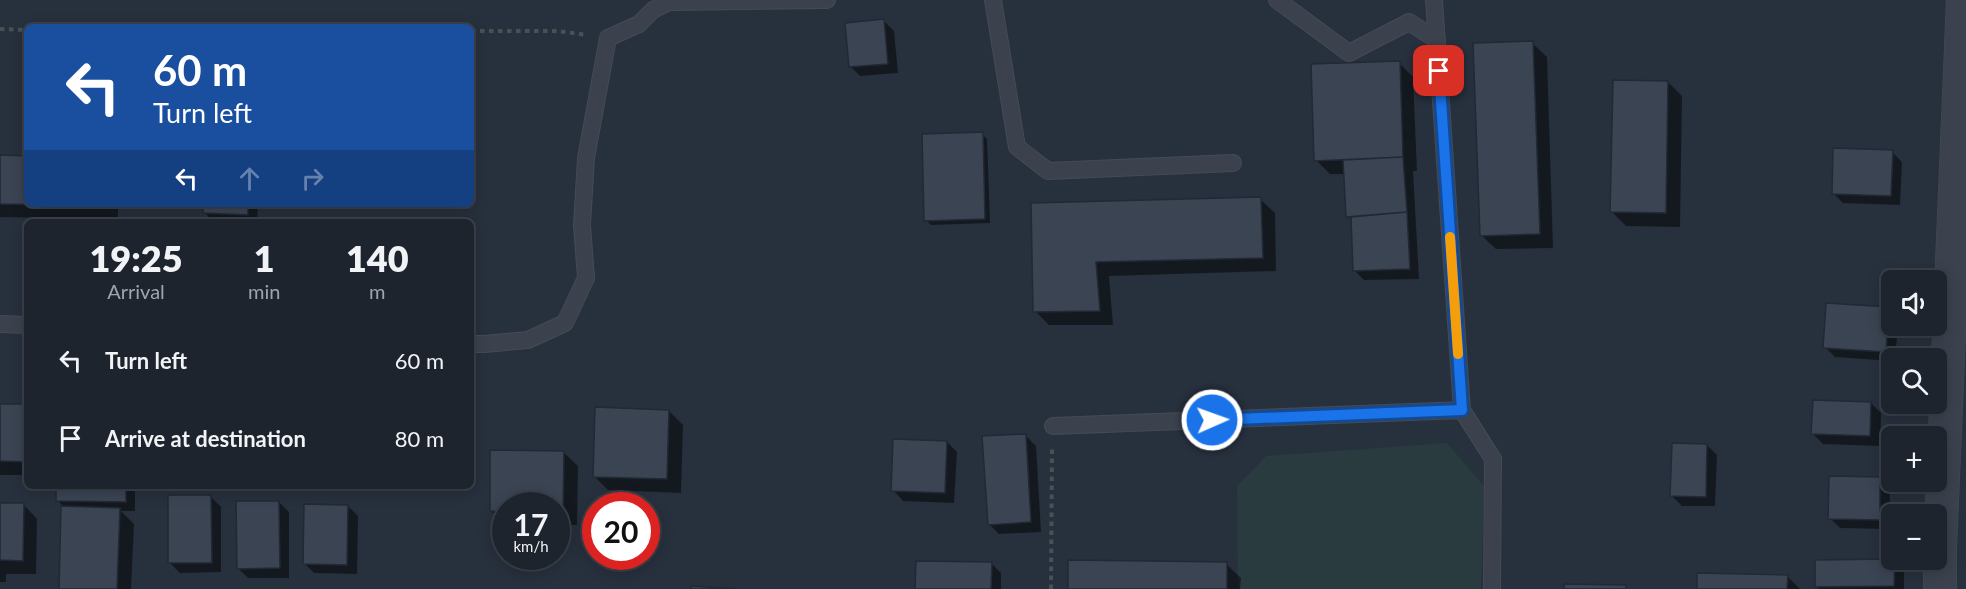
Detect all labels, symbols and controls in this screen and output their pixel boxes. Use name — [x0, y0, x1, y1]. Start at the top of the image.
text: 60 m — [153, 45, 247, 95]
pin — [1413, 45, 1464, 96]
icon: left — [54, 48, 132, 126]
icon: arrive — [1422, 54, 1455, 87]
text: Turn left — [153, 96, 252, 129]
icon: left — [170, 162, 203, 195]
icon: ahead — [233, 162, 266, 195]
icon: right — [296, 162, 329, 195]
text: 19:25 — [89, 236, 183, 280]
text: 1 — [254, 236, 275, 280]
text: 140 — [346, 236, 409, 280]
map controls — [1881, 270, 1947, 570]
button: sound — [1881, 270, 1947, 336]
text: Arrival — [107, 279, 165, 303]
text: min — [248, 279, 280, 303]
text: m — [369, 279, 385, 303]
icon: left — [54, 344, 87, 377]
text: Turn left — [105, 347, 187, 374]
text: 60 m — [395, 347, 444, 374]
button: search — [1881, 348, 1947, 414]
position arrow — [1180, 388, 1244, 452]
icon: arrive — [54, 422, 87, 455]
text: Arrive at destination — [105, 425, 306, 452]
text: 80 m — [395, 425, 444, 452]
button: + — [1881, 426, 1947, 492]
speed limit sign: 20 — [582, 492, 660, 570]
button: − — [1881, 504, 1947, 570]
text: 17 — [514, 506, 548, 542]
text: km/h — [513, 537, 549, 555]

